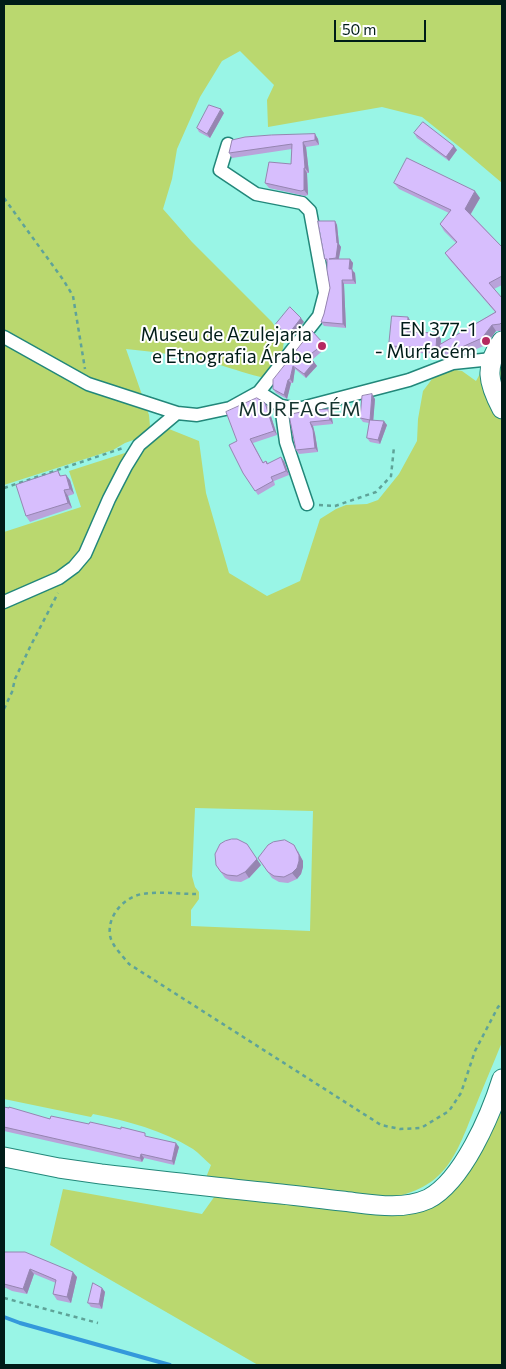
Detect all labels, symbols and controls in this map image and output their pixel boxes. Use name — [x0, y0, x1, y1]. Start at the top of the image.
scale bar — [336, 10, 428, 42]
text: 50 m — [342, 20, 376, 38]
place label: EN 377-1 - Murfacém — [375, 319, 476, 363]
place label: Museu de Azulejaria e Etnografia Árabe — [140, 324, 312, 368]
marker: EN 377-1 - Murfacém — [480, 335, 492, 347]
marker: Museu de Azulejaria e Etnografia Árabe — [316, 340, 328, 352]
district label: MURFACÉM — [237, 397, 363, 421]

